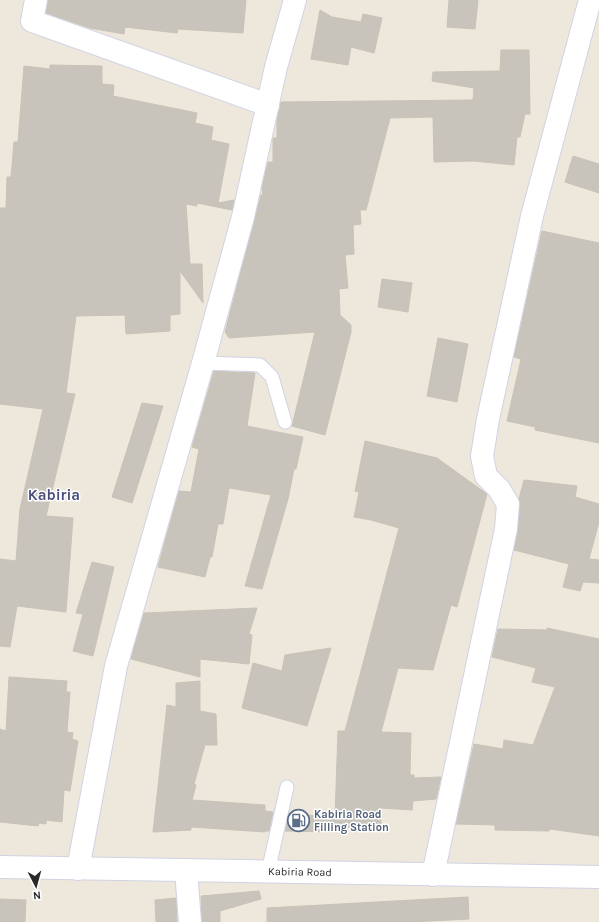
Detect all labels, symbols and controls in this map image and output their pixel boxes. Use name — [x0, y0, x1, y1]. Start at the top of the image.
district label: Kabiria — [28, 486, 80, 504]
fuel station icon: Kabiria Road Filling Station — [286, 807, 312, 833]
place label: Kabiria Road Filling Station — [314, 808, 389, 834]
street label: Kabiria Road — [268, 865, 332, 879]
north arrow — [16, 866, 56, 906]
text: N — [32, 889, 42, 902]

